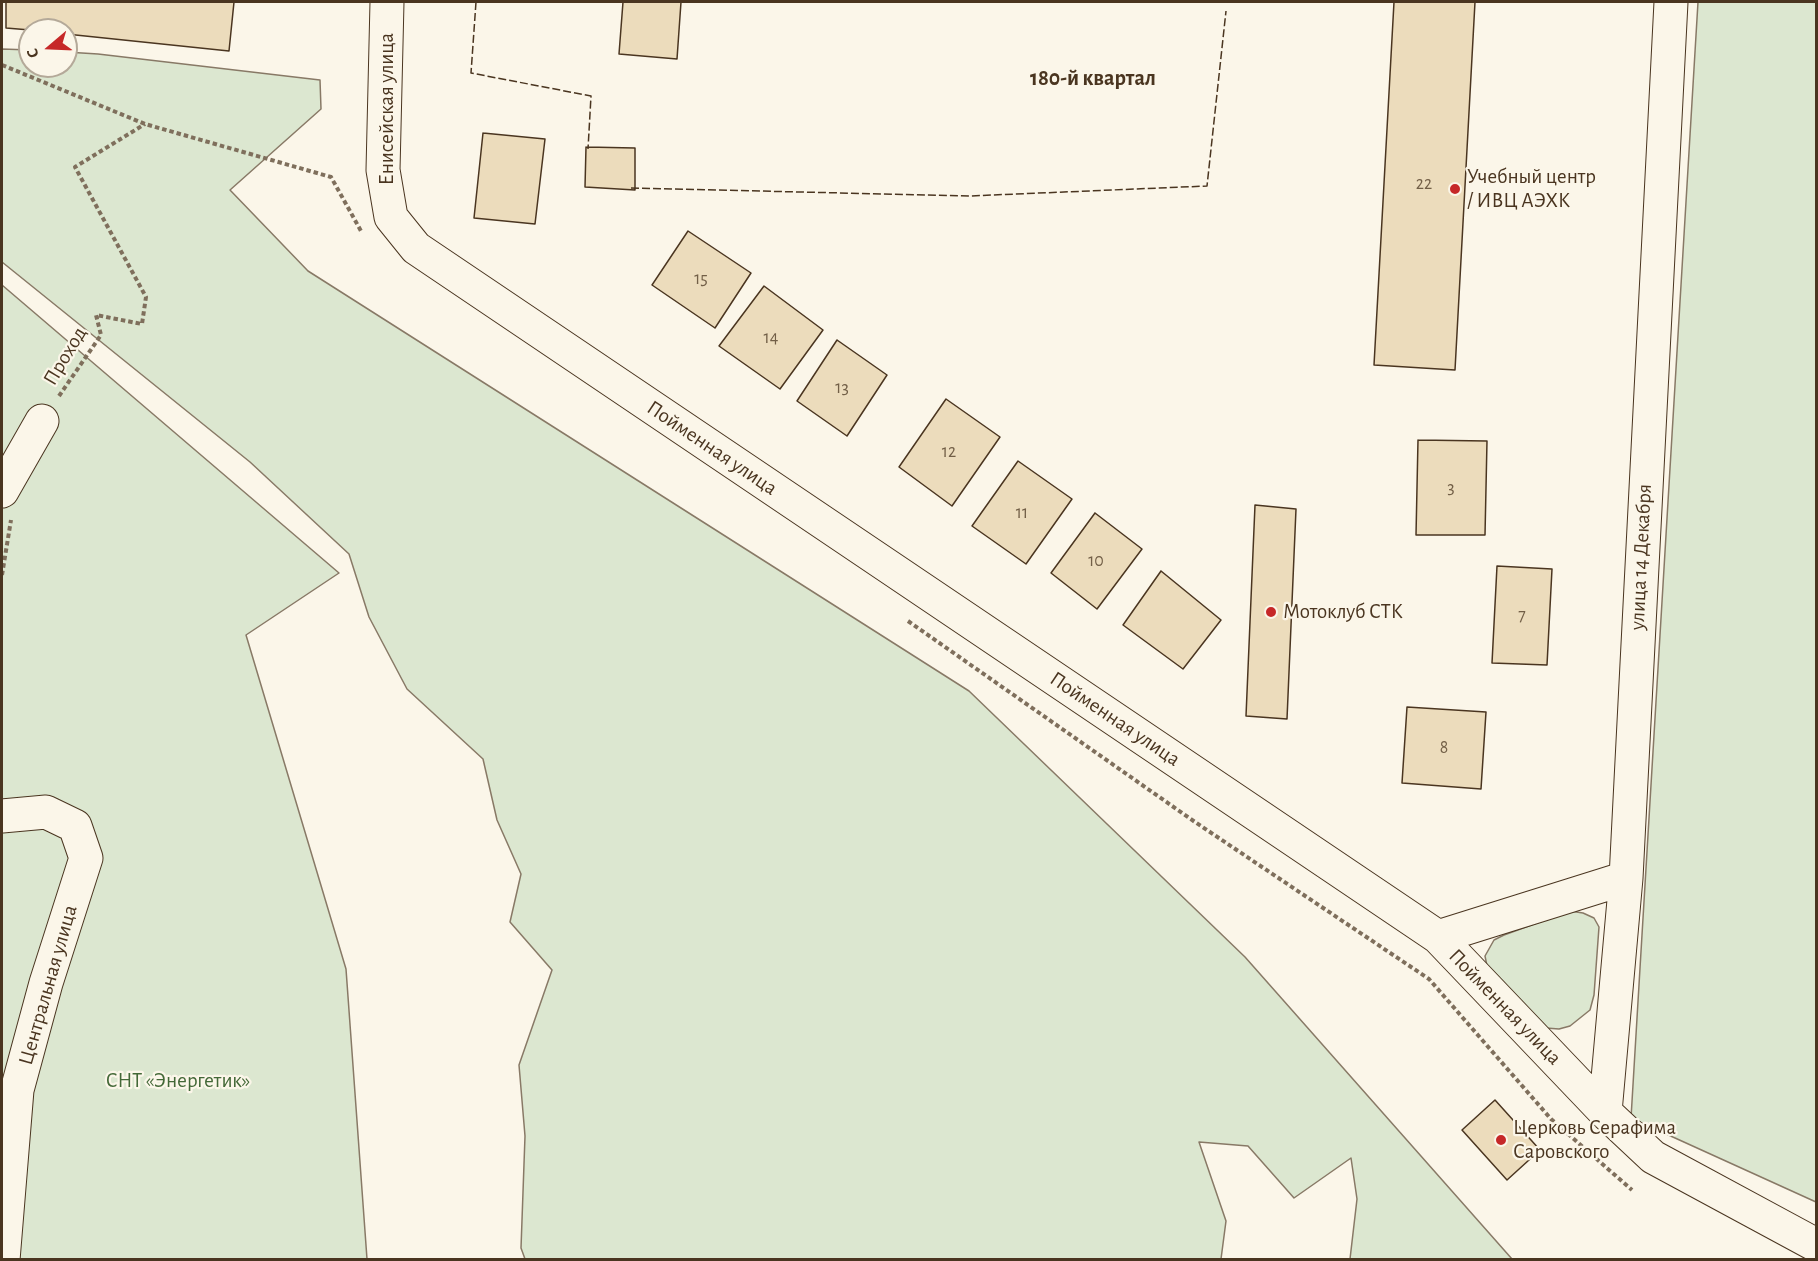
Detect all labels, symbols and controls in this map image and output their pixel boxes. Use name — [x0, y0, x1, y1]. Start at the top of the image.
north arrow — [18, 18, 78, 78]
street label: Енисейская улица — [374, 33, 400, 185]
text: С — [24, 46, 42, 60]
district label: 180-й квартал — [1030, 65, 1156, 91]
place label: Учебный центр / ИВЦ АЭХК — [1467, 164, 1596, 214]
house number: 22 — [1416, 173, 1432, 195]
marker: Учебный центр / ИВЦ АЭХК — [1448, 182, 1462, 196]
house number: 15 — [694, 268, 708, 290]
street label: Проход — [38, 322, 92, 390]
house number: 14 — [764, 327, 778, 349]
house number: 13 — [835, 377, 849, 399]
street label: Пойменная улица — [642, 395, 782, 501]
house number: 12 — [942, 441, 956, 463]
house number: 3 — [1447, 477, 1455, 499]
street label: улица 14 Декабря — [1625, 483, 1657, 631]
house number: 11 — [1016, 502, 1028, 524]
house number: 10 — [1088, 550, 1104, 572]
place label: Мотоклуб СТК — [1283, 599, 1403, 625]
marker: Мотоклуб СТК — [1264, 605, 1278, 619]
house number: 7 — [1518, 605, 1526, 627]
street label: Пойменная улица — [1045, 666, 1185, 772]
house number: 8 — [1440, 737, 1448, 759]
street label: Центральная улица — [13, 902, 83, 1068]
street label: Пойменная улица — [1443, 944, 1567, 1070]
park label: СНТ «Энергетик» — [106, 1068, 250, 1094]
place label: Церковь Серафима Саровского — [1513, 1115, 1676, 1165]
marker: Церковь Серафима Саровского — [1494, 1133, 1508, 1147]

